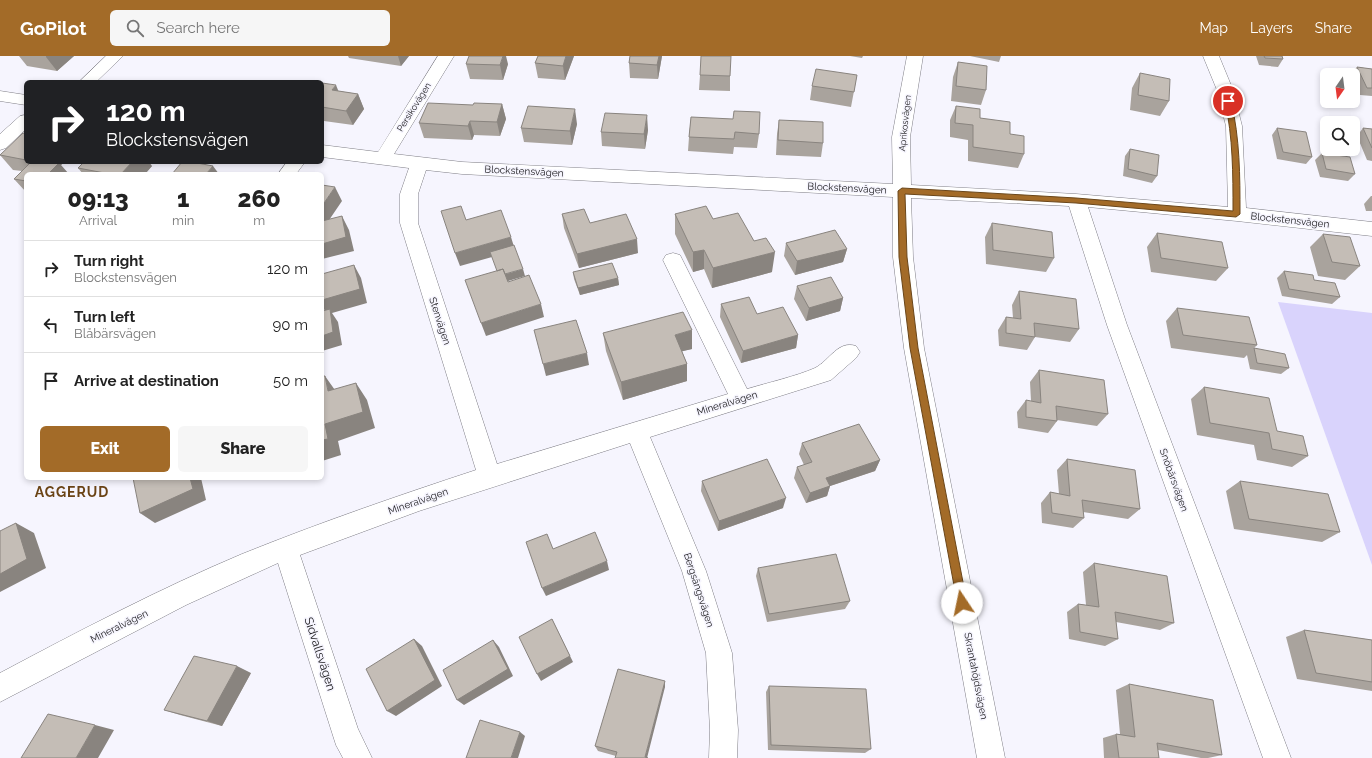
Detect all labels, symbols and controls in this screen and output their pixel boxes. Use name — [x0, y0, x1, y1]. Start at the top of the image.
search box — [110, 10, 390, 46]
text: GoPilot — [20, 17, 86, 39]
icon: search — [124, 17, 146, 39]
text: Search here — [156, 19, 240, 37]
text: Map — [1200, 20, 1228, 36]
text: Layers — [1250, 20, 1293, 36]
text: Share — [1315, 20, 1352, 36]
north arrow — [1320, 68, 1360, 108]
map controls — [1320, 68, 1360, 156]
street label: Persikovägen — [395, 81, 433, 133]
pin — [1211, 84, 1245, 118]
icon: arrive — [1217, 90, 1239, 112]
street label: Aprikosvägen — [897, 94, 913, 152]
text: 120 m — [106, 95, 186, 128]
icon: right — [40, 96, 92, 148]
button: search — [1320, 116, 1360, 156]
text: Blockstensvägen — [106, 129, 249, 150]
street label: Blockstensvägen — [484, 163, 564, 179]
street label: Blockstensvägen — [807, 180, 887, 196]
text: 09:13 — [67, 184, 129, 213]
text: 1 — [177, 184, 189, 213]
text: 260 — [238, 184, 281, 213]
street label: Blockstensvägen — [1250, 210, 1330, 230]
text: Arrival — [79, 213, 117, 228]
text: min — [172, 213, 194, 228]
text: m — [253, 213, 265, 228]
text: Turn right — [74, 252, 144, 270]
icon: right — [40, 258, 62, 280]
text: 120 m — [267, 260, 308, 278]
text: Blockstensvägen — [74, 270, 177, 285]
street label: Stenvägen — [427, 296, 453, 346]
text: Turn left — [74, 308, 135, 326]
icon: left — [40, 314, 62, 336]
text: 90 m — [272, 316, 308, 334]
text: Blåbärsvägen — [74, 326, 156, 341]
icon: arrive — [40, 370, 62, 392]
text: Arrive at destination — [74, 372, 219, 390]
text: 50 m — [273, 372, 308, 390]
street label: Mineralvägen — [695, 389, 759, 417]
button: Exit — [40, 426, 170, 472]
button: Share — [178, 426, 308, 472]
street label: Snöbärsvägen — [1158, 447, 1191, 513]
district label: AGGERUD — [35, 484, 109, 500]
street label: Mineralvägen — [387, 486, 450, 516]
street label: Bergsängsvägen — [682, 551, 716, 629]
position arrow — [941, 582, 983, 624]
street label: Mineralvägen — [88, 607, 150, 645]
street label: Sidvallsvägen — [302, 615, 338, 693]
street label: Skrantahöjdsvägen — [962, 632, 990, 721]

